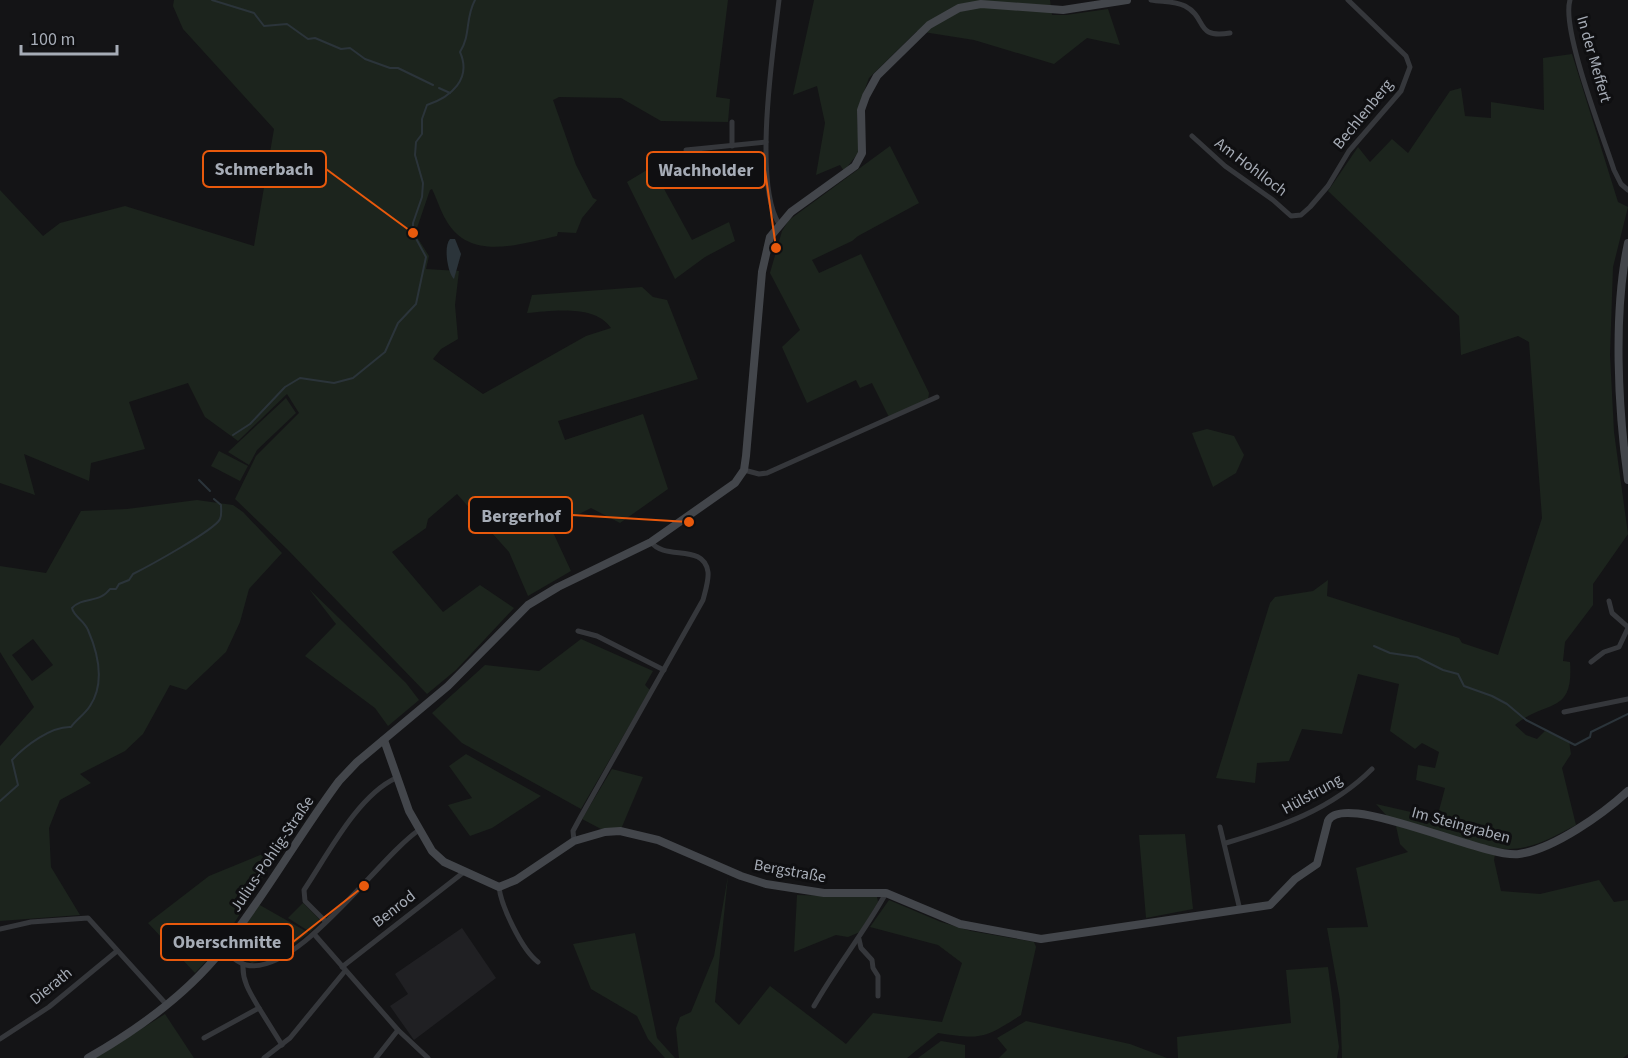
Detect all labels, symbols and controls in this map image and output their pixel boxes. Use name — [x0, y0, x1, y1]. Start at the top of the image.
street label: In der Meffert — [1571, 13, 1617, 105]
scale bar — [21, 18, 117, 56]
text: 100 m — [30, 27, 75, 52]
street label: Bechlenberg — [1328, 74, 1398, 154]
street label: Am Hohlloch — [1210, 132, 1292, 202]
callout: Schmerbach — [203, 151, 326, 187]
callout: Wachholder — [647, 152, 765, 188]
text: Schmerbach — [215, 157, 313, 182]
text: Wachholder — [659, 158, 754, 183]
callout: Bergerhof — [469, 497, 572, 533]
text: Bergerhof — [481, 504, 561, 529]
street label: Hülstrung — [1278, 768, 1346, 820]
street label: Julius-Pohlig-Straße — [225, 792, 319, 916]
street label: Im Steingraben — [1409, 801, 1513, 849]
street label: Bergstraße — [752, 854, 828, 888]
street label: Benrod — [368, 885, 420, 933]
callout: Oberschmitte — [161, 924, 293, 960]
text: Oberschmitte — [173, 930, 281, 955]
street label: Dierath — [25, 962, 77, 1010]

